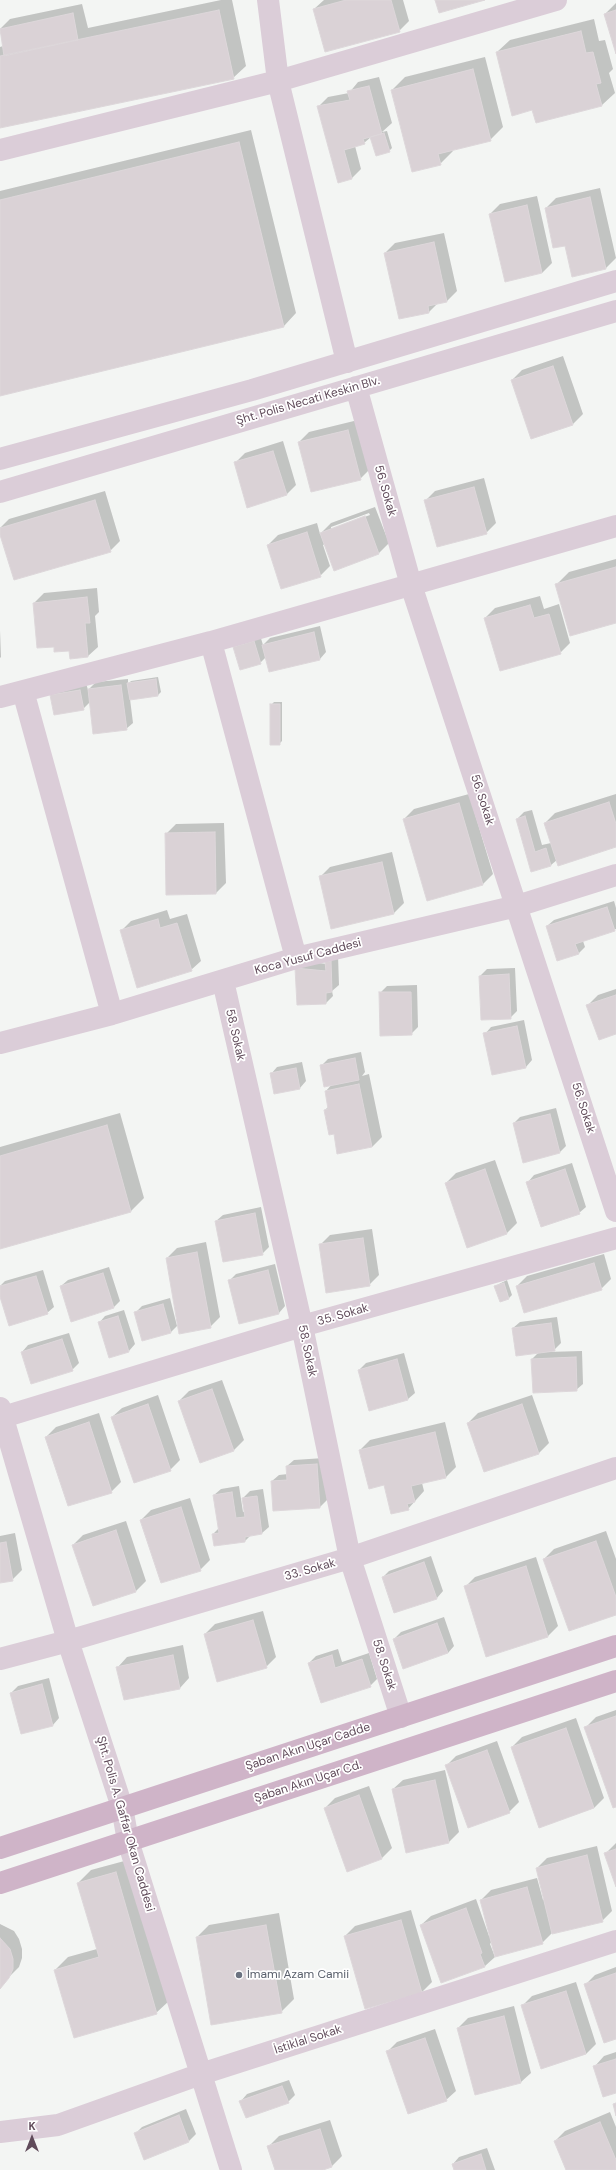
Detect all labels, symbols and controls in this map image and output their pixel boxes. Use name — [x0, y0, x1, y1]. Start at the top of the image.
street label: Şht. Polis Necati Keskin Blv. — [235, 374, 381, 428]
street label: 56. Sokak — [371, 464, 399, 518]
street label: 56. Sokak — [467, 773, 497, 827]
street label: Koca Yusuf Caddesi — [253, 936, 363, 978]
street label: 58. Sokak — [222, 1008, 248, 1062]
street label: 56. Sokak — [568, 1081, 598, 1135]
street label: 35. Sokak — [316, 1301, 370, 1329]
street label: 58. Sokak — [294, 1324, 320, 1378]
street label: 33. Sokak — [283, 1556, 337, 1584]
street label: 58. Sokak — [369, 1638, 399, 1692]
street label: Şaban Akın Uçar Cadde — [244, 1720, 372, 1774]
street label: Şht. Polis A. Gaffar Okan Caddesi — [93, 1735, 157, 1913]
street label: Şaban Akın Uçar Cd. — [253, 1758, 363, 1806]
place label: İmamı Azam Camii — [247, 1968, 349, 1982]
marker: İmamı Azam Camii — [234, 1970, 244, 1980]
street label: İstiklal Sokak — [273, 2022, 343, 2058]
north arrow — [12, 2118, 52, 2158]
text: K — [28, 2119, 36, 2133]

